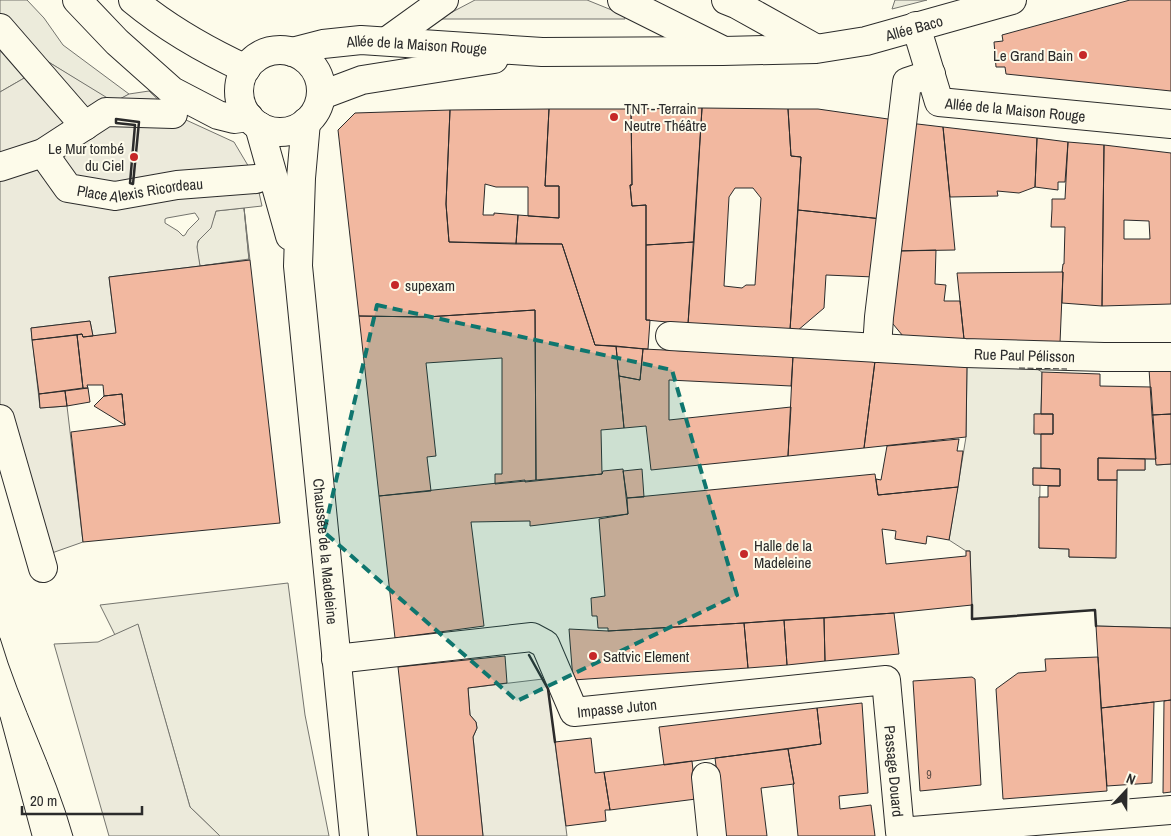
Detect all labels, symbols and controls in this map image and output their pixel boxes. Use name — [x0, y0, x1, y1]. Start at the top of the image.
street label: Allée Baco — [882, 9, 945, 46]
street label: Allée de la Maison Rouge — [344, 29, 488, 59]
place label: Le Grand Bain — [993, 45, 1073, 66]
marker: Le Grand Bain — [1077, 49, 1089, 61]
street label: Allée de la Maison Rouge — [943, 92, 1087, 126]
place label: TNT - Terrain Neutre Théâtre — [624, 98, 707, 136]
marker: TNT - Terrain Neutre Théâtre — [608, 111, 620, 123]
place label: Le Mur tombé du Ciel — [48, 138, 124, 176]
marker: Le Mur tombé du Ciel — [128, 151, 140, 163]
street label: Place Alexis Ricordeau — [75, 173, 204, 207]
place label: supexam — [405, 275, 455, 296]
marker: supexam — [389, 279, 401, 291]
street label: Rue Paul Pélisson — [974, 343, 1075, 367]
street label: Chaussée de la Madeleine — [308, 477, 344, 625]
place label: Halle de la Madeleine — [754, 535, 812, 573]
marker: Halle de la Madeleine — [738, 548, 750, 560]
place label: Sattvic Element — [603, 646, 690, 667]
marker: Sattvic Element — [587, 650, 599, 662]
street label: Impasse Juton — [576, 693, 658, 722]
street label: Passage Douard — [880, 724, 909, 818]
north arrow — [1101, 766, 1151, 816]
house number: 9 — [926, 767, 932, 783]
text: N — [1124, 769, 1138, 789]
scale bar — [22, 784, 142, 816]
text: 20 m — [30, 790, 57, 811]

